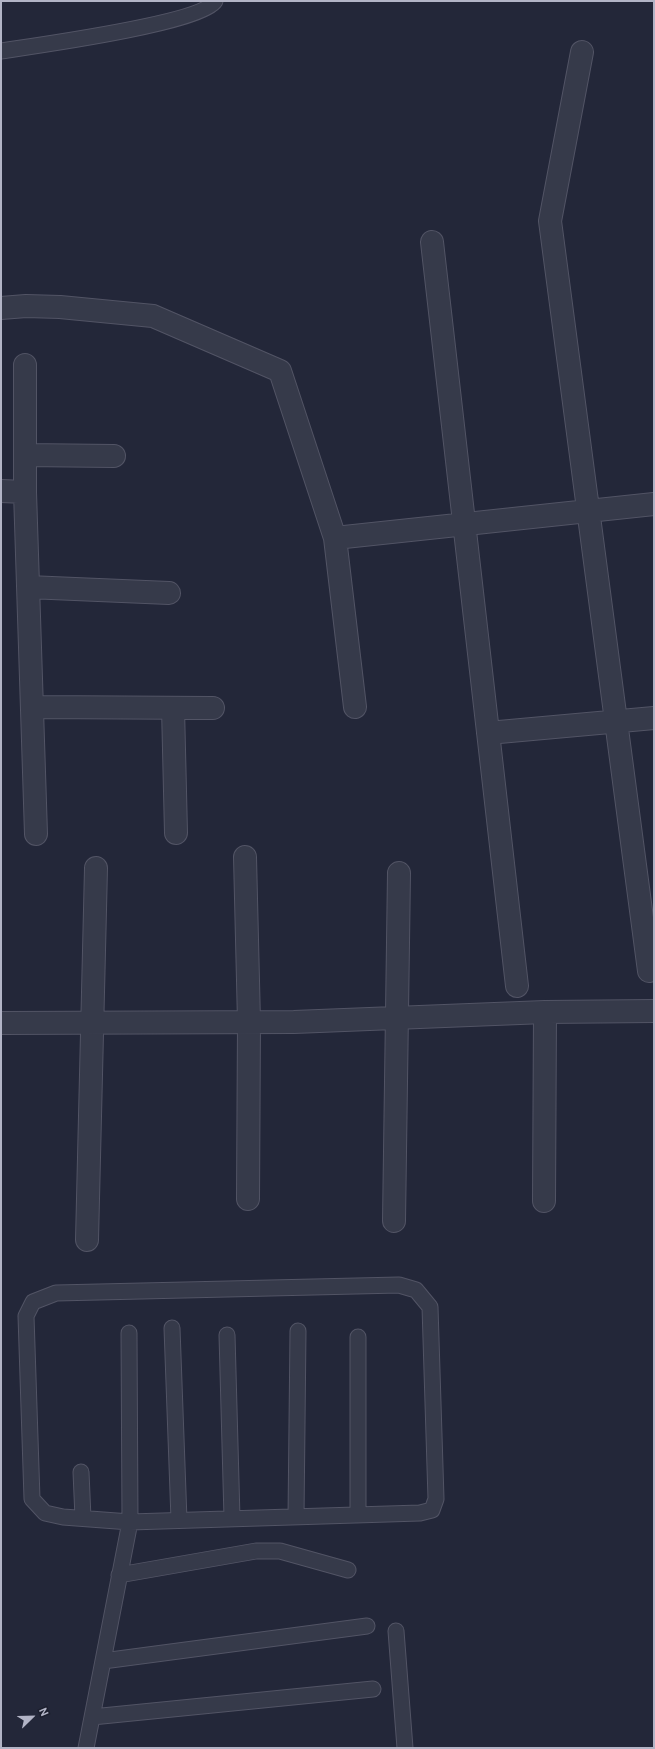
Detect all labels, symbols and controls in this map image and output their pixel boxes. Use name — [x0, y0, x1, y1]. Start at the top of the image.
north arrow — [12, 1697, 52, 1737]
text: N — [35, 1706, 51, 1719]

